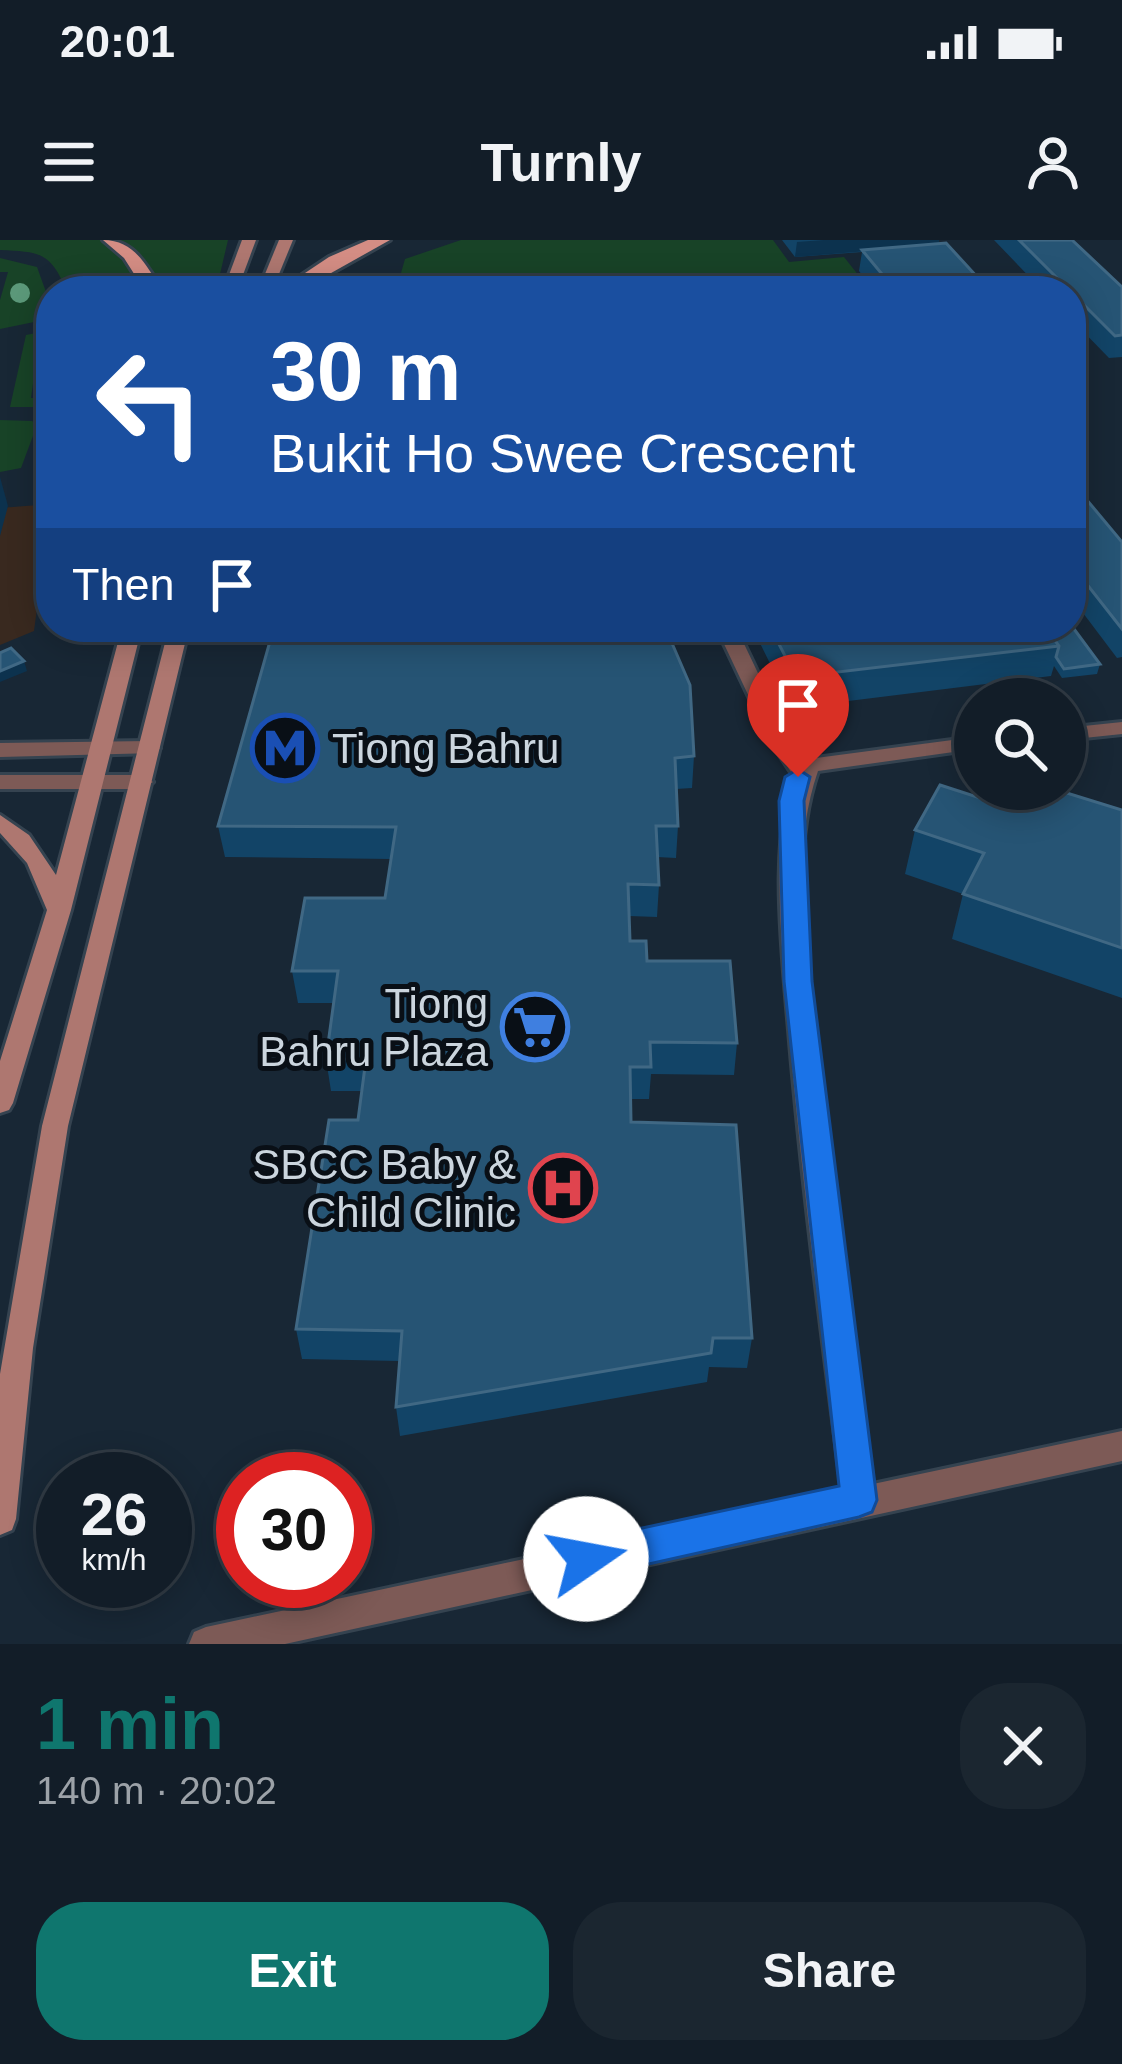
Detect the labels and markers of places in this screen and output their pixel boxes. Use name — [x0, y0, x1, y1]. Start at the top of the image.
pin — [747, 654, 849, 777]
metro station icon: Tiong Bahru — [250, 713, 320, 783]
place label: Tiong Bahru — [332, 725, 559, 772]
place label: Tiong Bahru Plaza — [259, 980, 489, 1075]
supermarket icon: Tiong Bahru Plaza — [500, 992, 570, 1062]
place label: SBCC Baby & Child Clinic — [252, 1141, 516, 1236]
hospital icon: SBCC Baby & Child Clinic — [528, 1153, 598, 1223]

